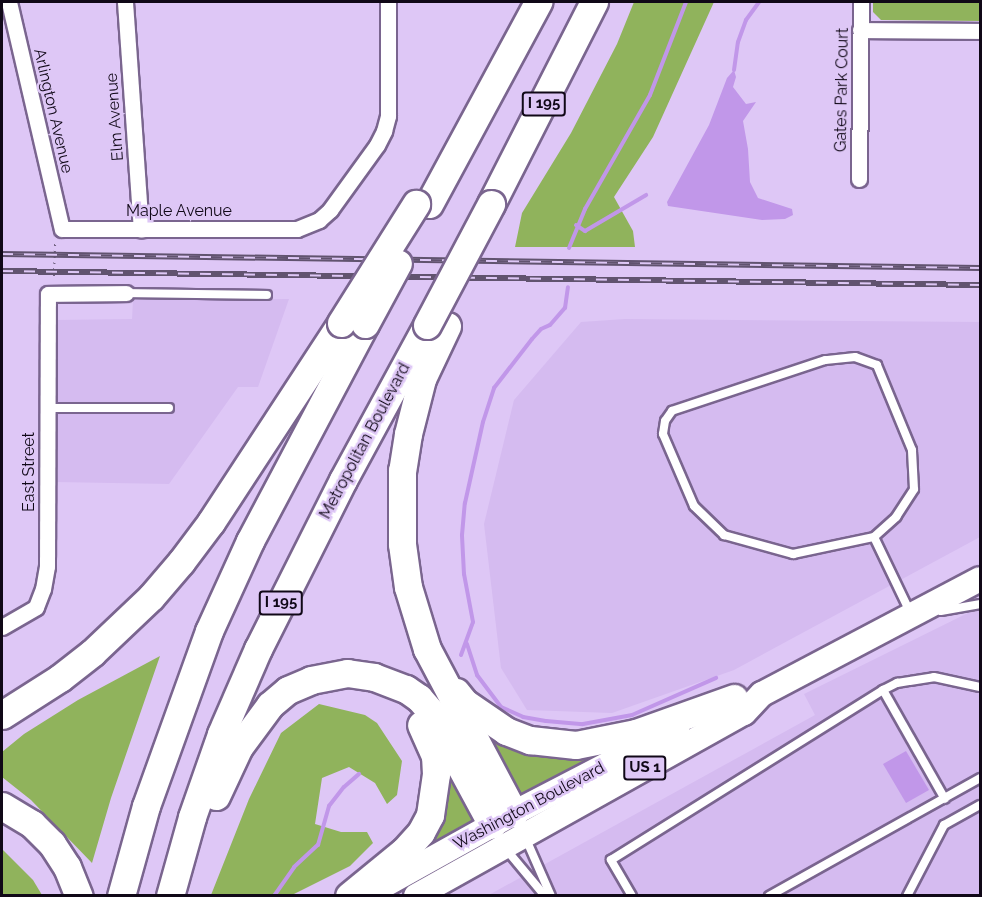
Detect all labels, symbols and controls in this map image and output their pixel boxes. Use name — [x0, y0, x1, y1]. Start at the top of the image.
street label: Gates Park Court — [831, 28, 853, 152]
street label: Arlington Avenue — [29, 47, 77, 175]
street label: Elm Avenue — [102, 72, 128, 162]
road number: I 195 — [522, 92, 566, 116]
street label: Maple Avenue — [126, 201, 232, 221]
street label: Metropolitan Boulevard — [316, 360, 414, 522]
street label: East Street — [19, 432, 39, 512]
road number: I 195 — [258, 591, 304, 615]
road number: US 1 — [622, 756, 668, 780]
street label: Washington Boulevard — [450, 758, 608, 854]

